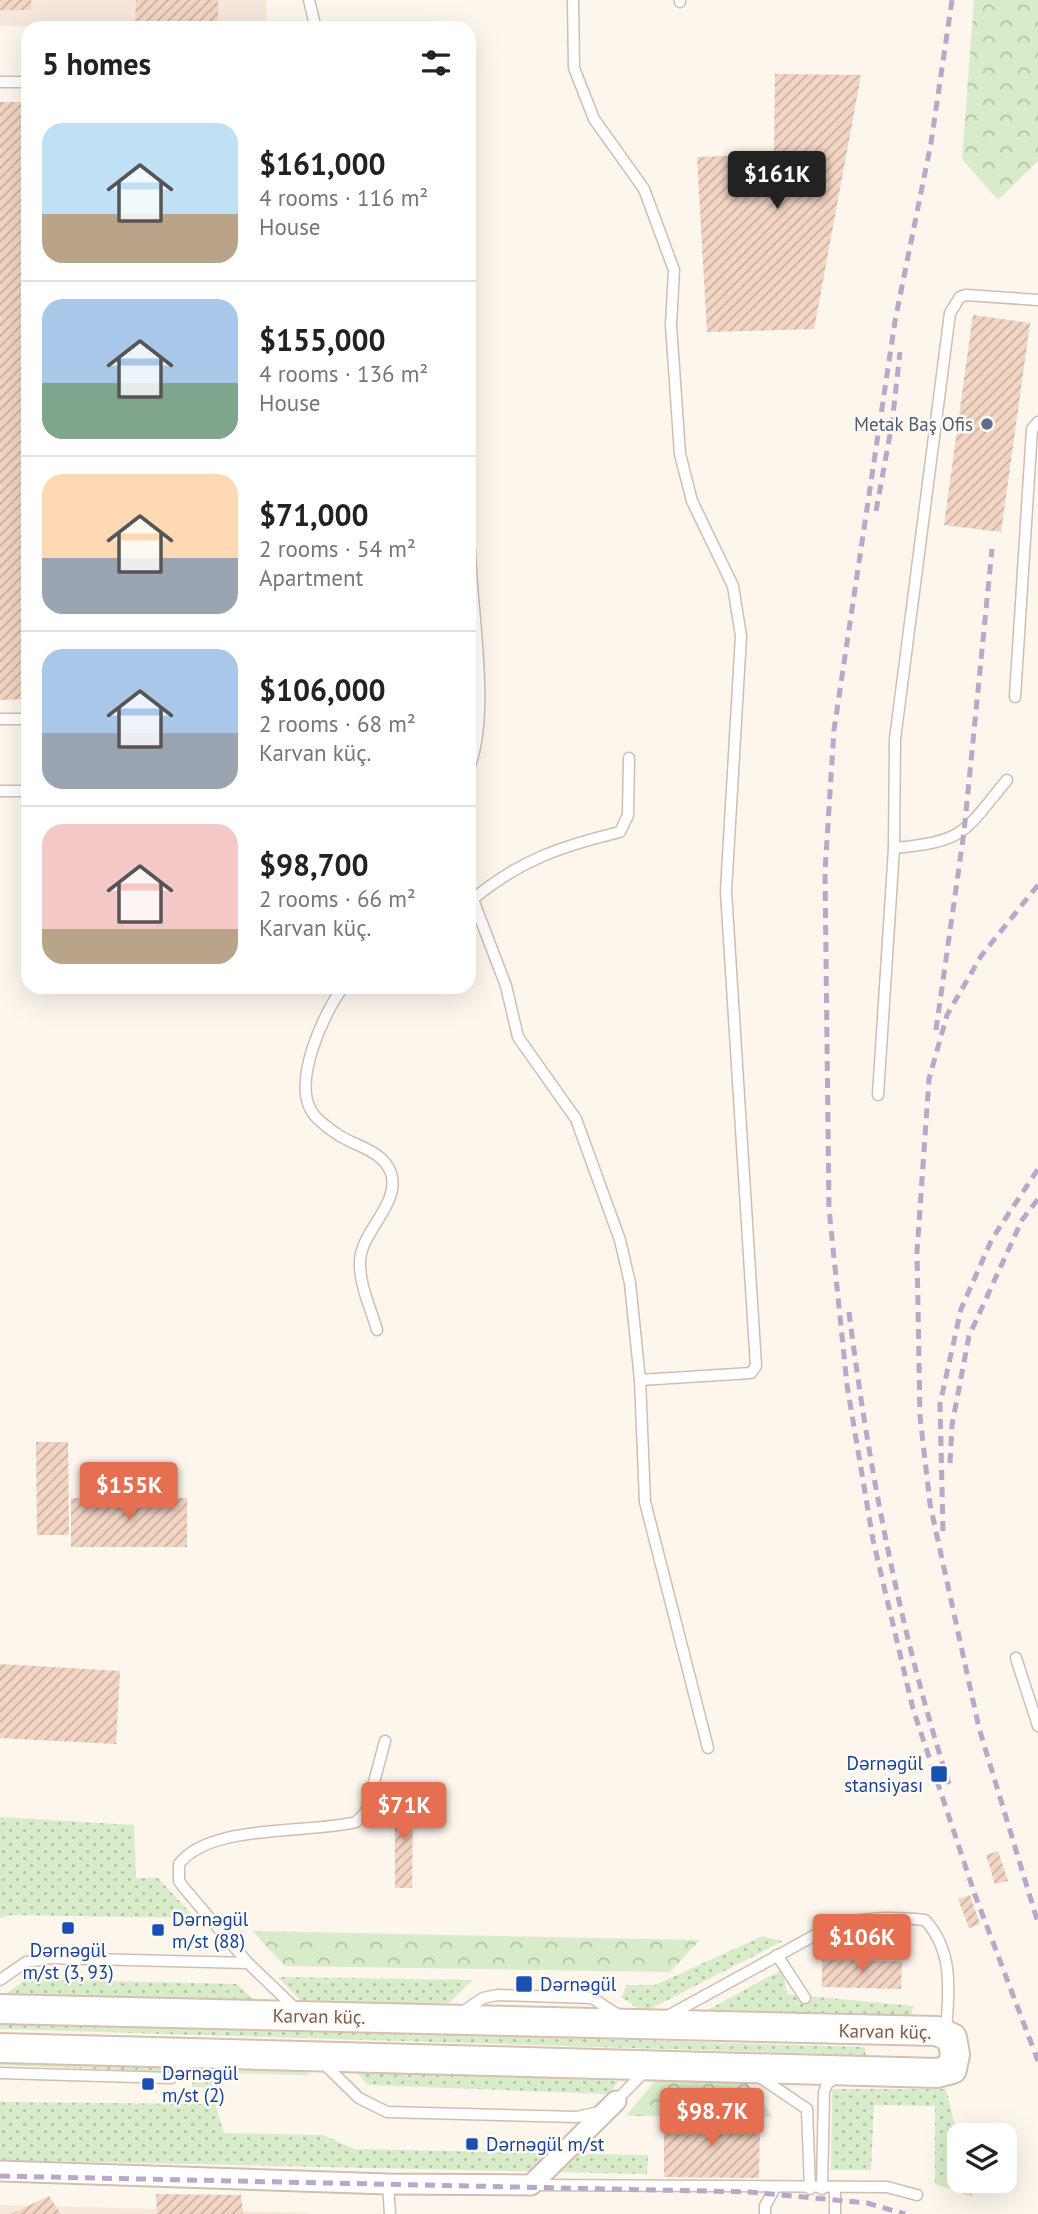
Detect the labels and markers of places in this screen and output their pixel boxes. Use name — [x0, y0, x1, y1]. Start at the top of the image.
pin: $161K — [728, 152, 826, 211]
place label: Metak Baş Ofis — [854, 412, 973, 436]
marker: Metak Baş Ofis — [979, 416, 995, 432]
pin: $155K — [80, 1462, 178, 1522]
place label: Dərnəgül stansiyası — [844, 1751, 923, 1797]
marker: Dərnəgül stansiyası — [929, 1764, 949, 1784]
pin: $71K — [363, 1783, 445, 1842]
place label: Dərnəgül m/st (88) — [172, 1907, 249, 1953]
pin: $106K — [813, 1914, 911, 1974]
marker: Dərnəgül m/st (3, 93) — [60, 1920, 76, 1936]
marker: Dərnəgül m/st (88) — [150, 1922, 166, 1938]
place label: Dərnəgül m/st (3, 93) — [22, 1938, 114, 1984]
place label: Dərnəgül — [540, 1972, 617, 1996]
marker: Dərnəgül — [514, 1974, 534, 1994]
place label: Dərnəgül m/st (2) — [162, 2061, 239, 2107]
marker: Dərnəgül m/st (2) — [140, 2076, 156, 2092]
pin: $98.7K — [655, 2088, 769, 2148]
place label: Dərnəgül m/st — [486, 2132, 605, 2156]
marker: Dərnəgül m/st — [464, 2136, 480, 2152]

